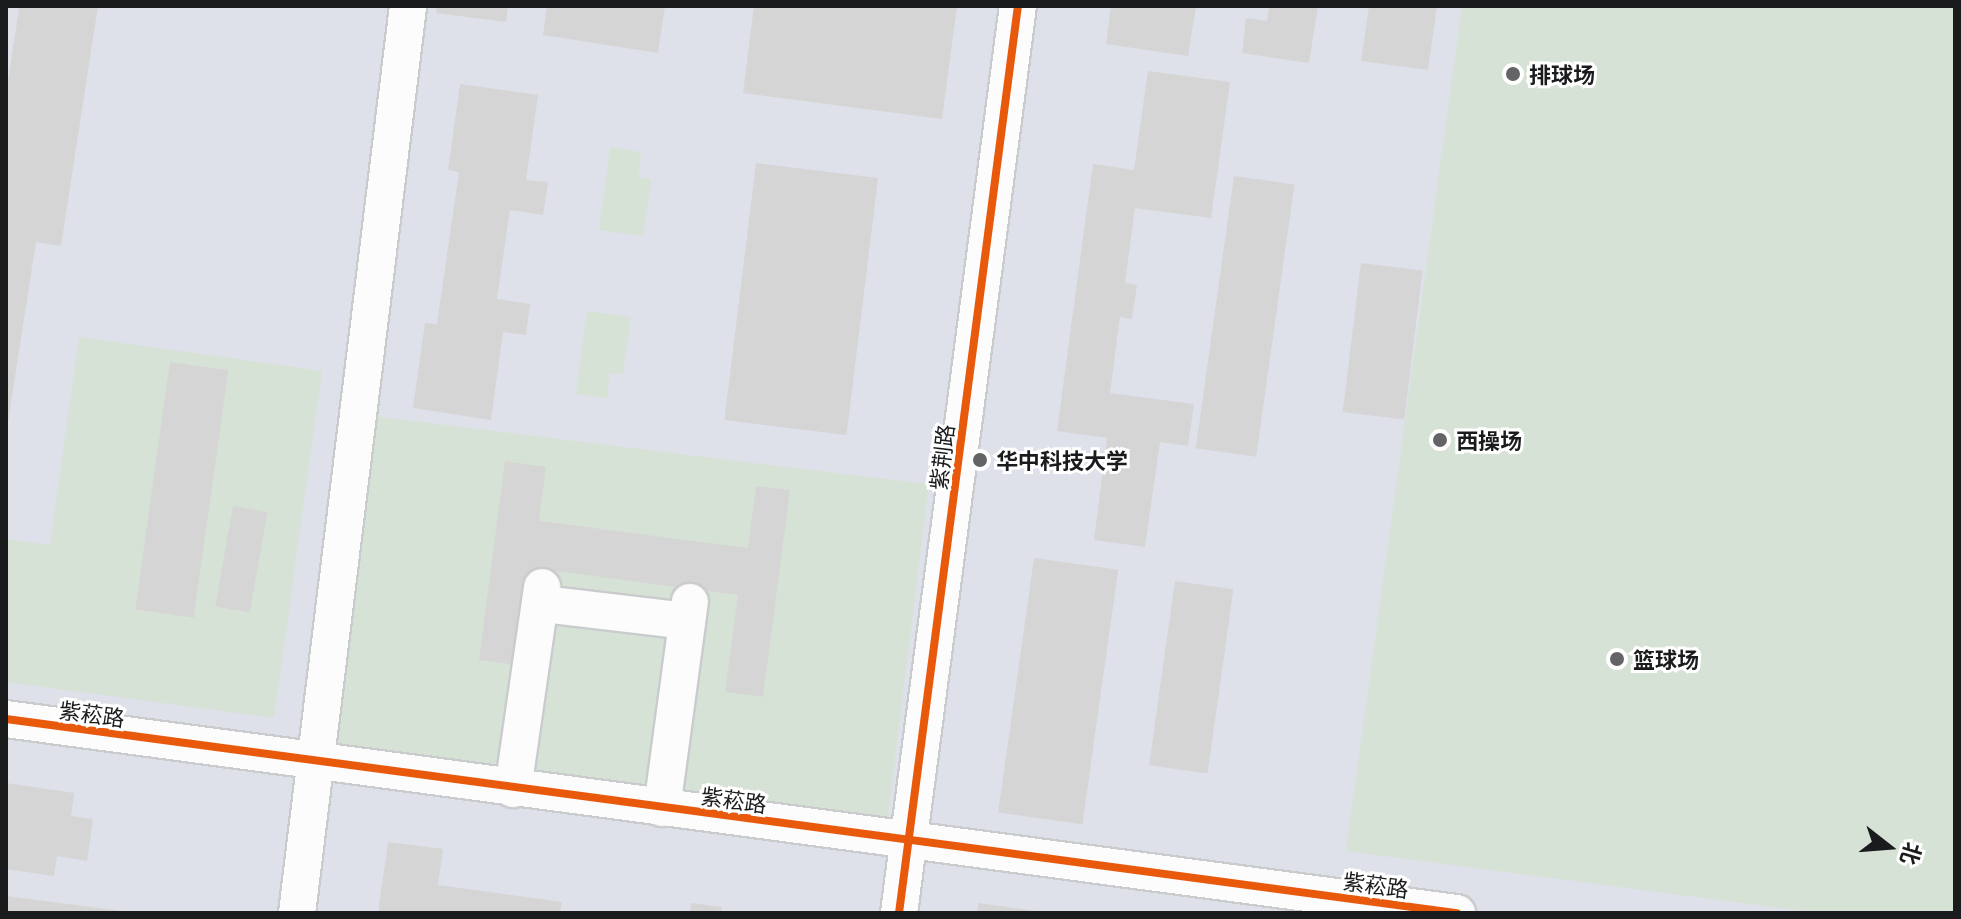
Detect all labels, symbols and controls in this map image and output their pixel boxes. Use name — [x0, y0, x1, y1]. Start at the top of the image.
place label: 排球场 — [1529, 61, 1595, 87]
marker: 排球场 — [1504, 65, 1522, 83]
street label: 紫荆路 — [924, 423, 958, 491]
place label: 西操场 — [1456, 427, 1522, 453]
marker: 西操场 — [1431, 431, 1449, 449]
place label: 华中科技大学 — [996, 447, 1128, 473]
marker: 华中科技大学 — [971, 451, 989, 469]
place label: 篮球场 — [1633, 646, 1699, 672]
marker: 篮球场 — [1608, 650, 1626, 668]
street label: 紫菘路 — [57, 695, 127, 731]
street label: 紫菘路 — [699, 781, 769, 817]
north arrow — [1849, 807, 1929, 887]
text: 北 — [1893, 839, 1931, 870]
street label: 紫菘路 — [1341, 866, 1411, 902]

